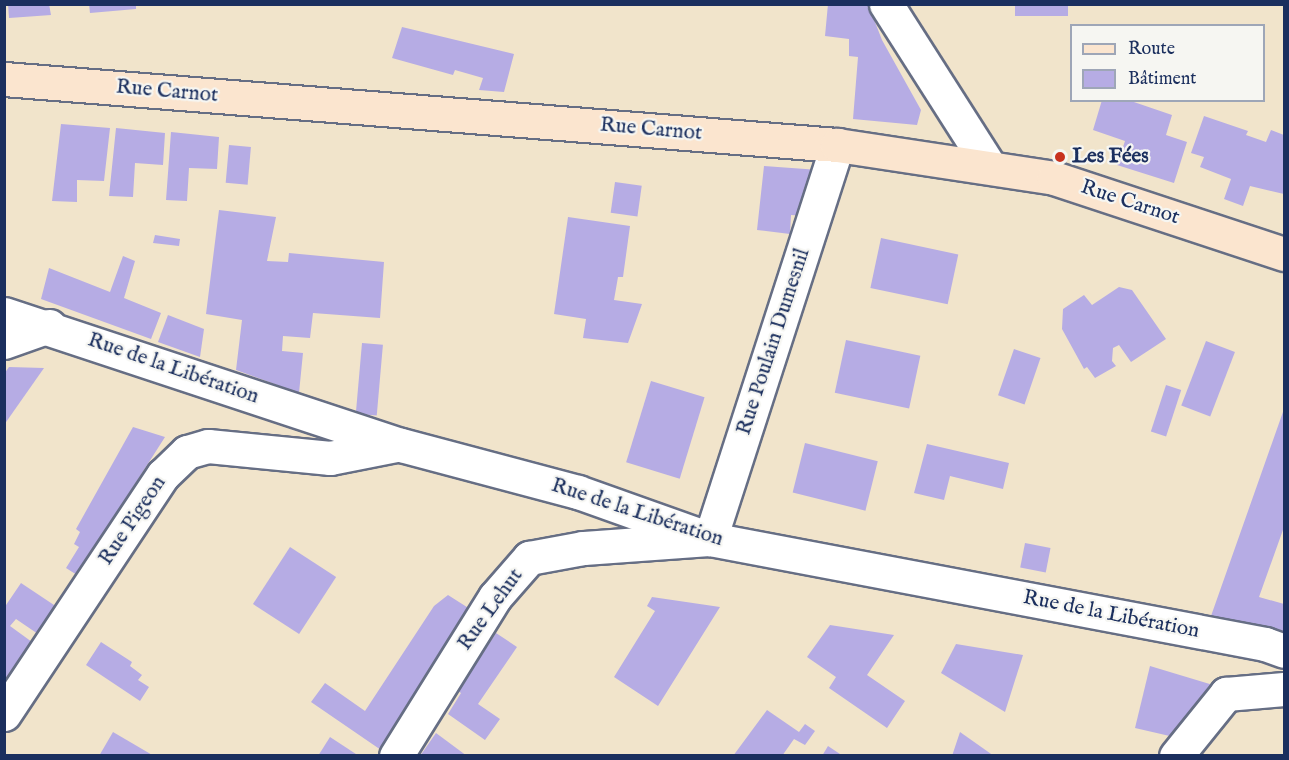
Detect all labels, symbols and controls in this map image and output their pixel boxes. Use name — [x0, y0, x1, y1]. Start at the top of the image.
legend — [1070, 24, 1265, 102]
text: Route — [1128, 38, 1175, 61]
text: Bâtiment — [1128, 68, 1197, 91]
street label: Rue Carnot — [115, 75, 219, 109]
street label: Rue Carnot — [599, 113, 703, 147]
place label: Les Fées — [1072, 144, 1149, 170]
marker: Les Fées — [1053, 150, 1067, 164]
street label: Rue Carnot — [1077, 175, 1183, 231]
street label: Rue Poulain Dumesnil — [732, 246, 816, 438]
street label: Rue de la Libération — [84, 328, 262, 410]
street label: Rue Pigeon — [94, 472, 172, 570]
street label: Rue de la Libération — [548, 473, 726, 553]
street label: Rue Lehut — [453, 564, 529, 656]
street label: Rue de la Libération — [1021, 586, 1201, 644]

